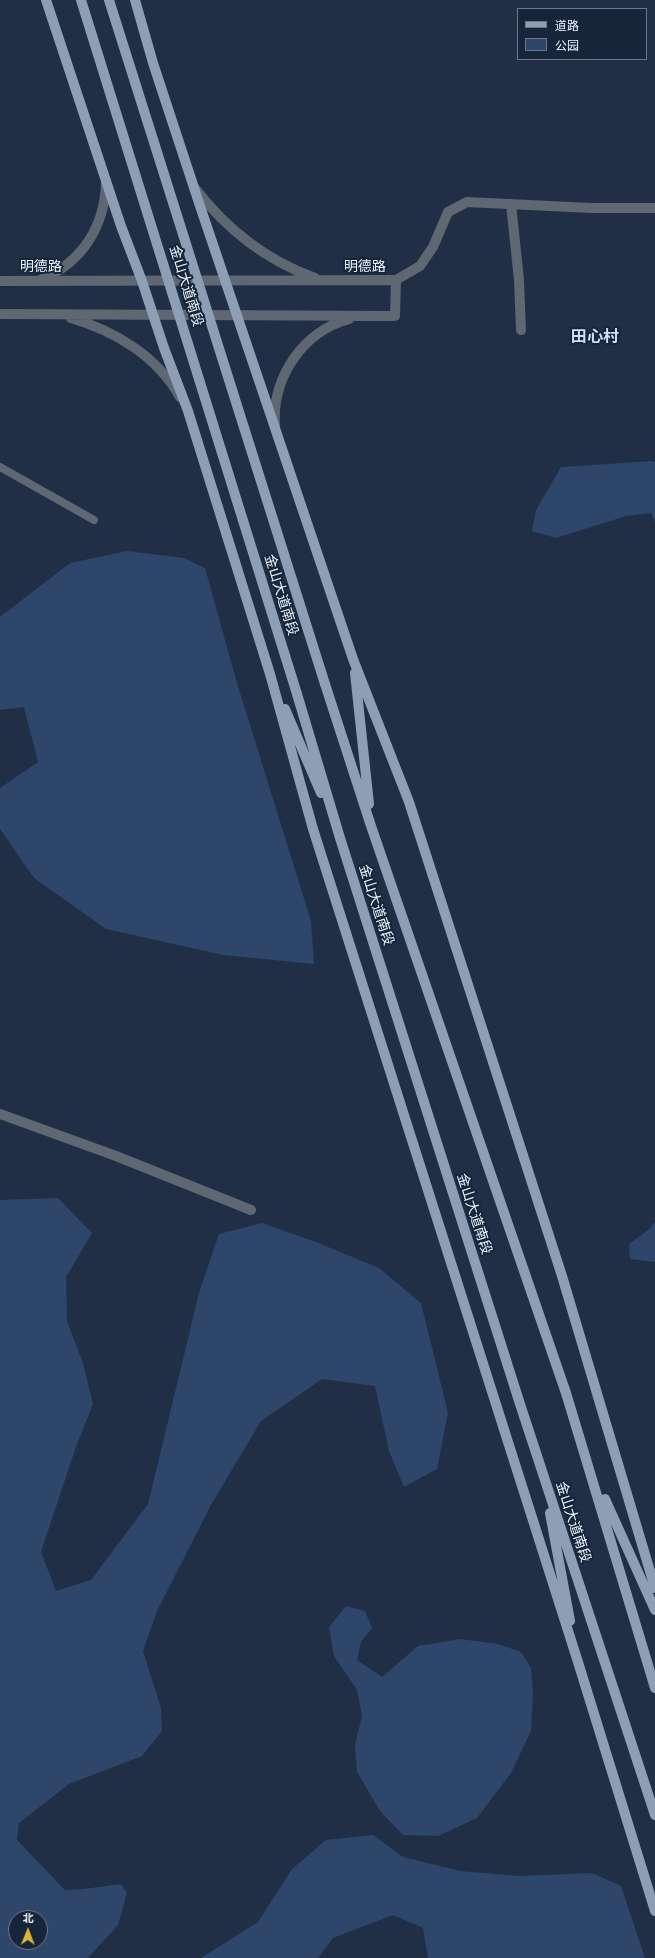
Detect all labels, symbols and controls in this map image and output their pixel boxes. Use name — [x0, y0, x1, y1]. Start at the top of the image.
legend — [517, 8, 647, 60]
text: 道路 — [555, 19, 579, 33]
text: 公园 — [555, 39, 579, 53]
street label: 金山大道南段 — [166, 243, 206, 329]
street label: 明德路 — [20, 259, 62, 275]
street label: 明德路 — [344, 259, 386, 275]
district label: 田心村 — [571, 327, 619, 347]
street label: 金山大道南段 — [261, 552, 301, 638]
street label: 金山大道南段 — [355, 862, 397, 948]
street label: 金山大道南段 — [453, 1171, 495, 1257]
street label: 金山大道南段 — [552, 1479, 594, 1565]
north arrow — [8, 1910, 48, 1950]
text: 北 — [23, 1912, 34, 1925]

